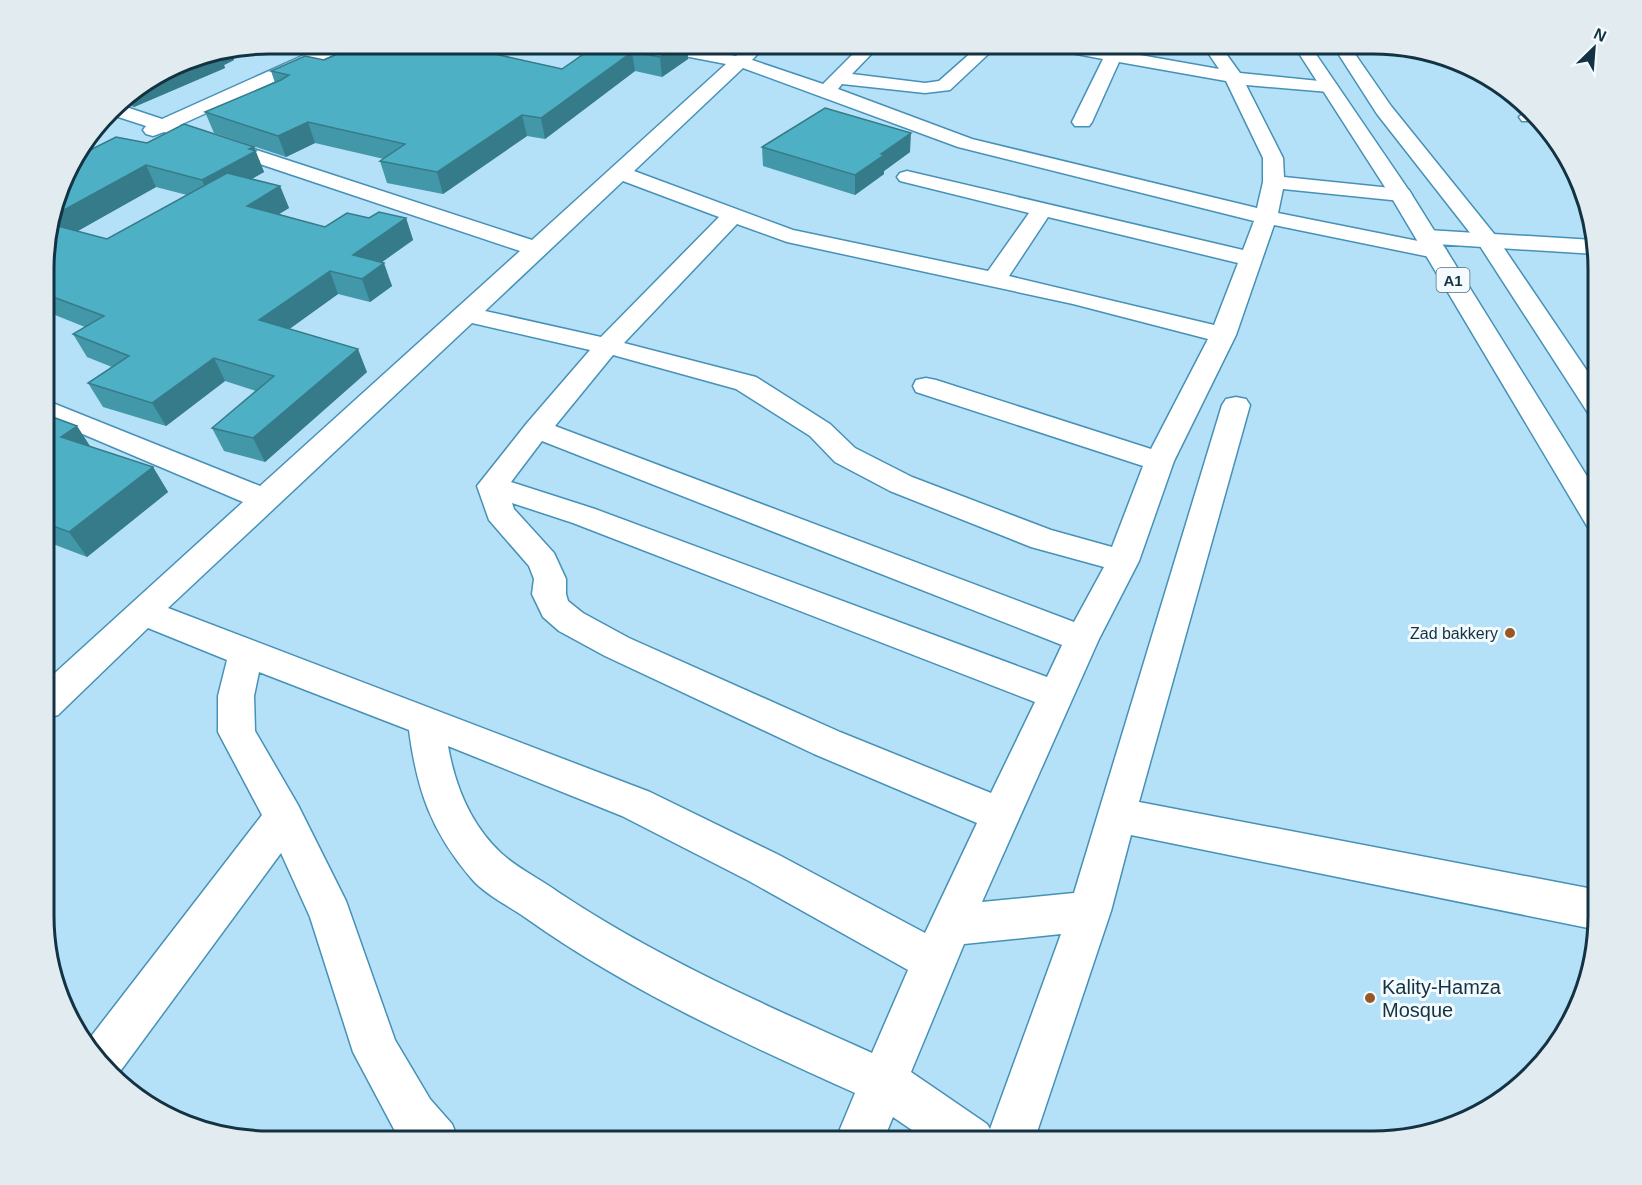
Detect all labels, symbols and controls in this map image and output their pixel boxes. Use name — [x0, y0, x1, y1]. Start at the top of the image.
north arrow — [1564, 18, 1624, 78]
text: N — [1591, 25, 1609, 45]
road number: A1 — [1436, 268, 1470, 292]
place label: Zad bakkery — [1410, 625, 1498, 642]
marker: Zad bakkery — [1503, 626, 1517, 640]
place label: Kality-Hamza Mosque — [1382, 976, 1502, 1021]
marker: Kality-Hamza Mosque — [1363, 991, 1377, 1005]

